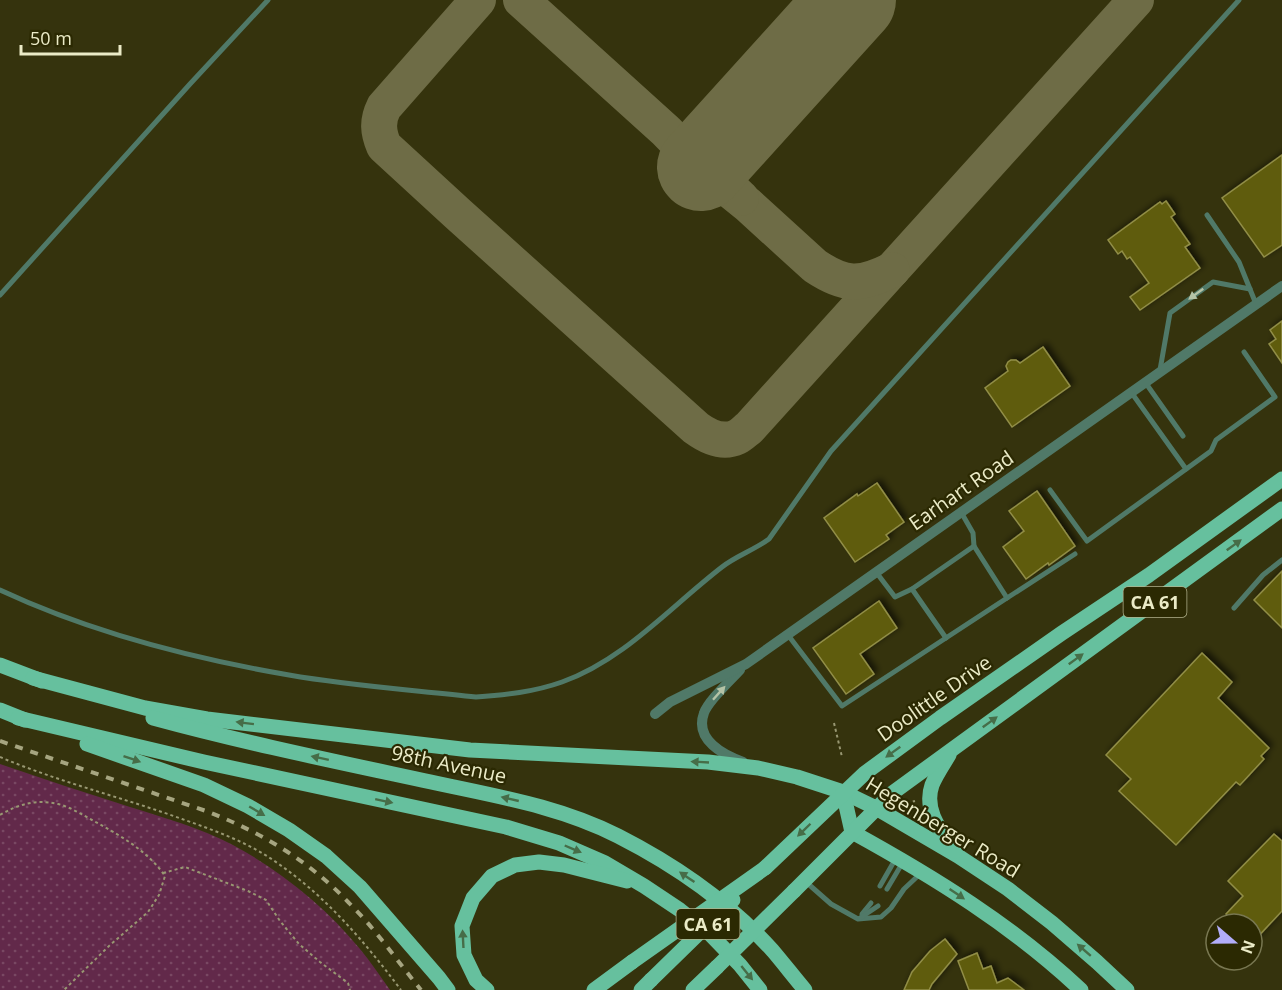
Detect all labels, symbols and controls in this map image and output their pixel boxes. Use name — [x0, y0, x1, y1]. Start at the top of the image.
scale bar — [21, 18, 120, 56]
text: 50 m — [30, 26, 72, 50]
one-way arrow — [1189, 288, 1205, 300]
street label: Earhart Road — [903, 444, 1019, 536]
one-way arrow — [1226, 539, 1241, 551]
road number: CA 61 — [1124, 587, 1186, 617]
street label: Doolittle Drive — [872, 649, 996, 747]
one-way arrow — [1068, 653, 1084, 665]
one-way arrow — [712, 685, 726, 700]
one-way arrow — [983, 716, 998, 728]
one-way arrow — [236, 718, 255, 728]
street label: 98th Avenue — [389, 739, 509, 789]
one-way arrow — [886, 746, 902, 758]
one-way arrow — [310, 752, 329, 762]
one-way arrow — [123, 755, 141, 765]
one-way arrow — [690, 757, 709, 766]
street label: Hegenberger Road — [861, 770, 1025, 884]
one-way arrow — [501, 794, 520, 804]
one-way arrow — [375, 797, 394, 806]
one-way arrow — [249, 806, 266, 816]
one-way arrow — [798, 823, 812, 837]
one-way arrow — [564, 845, 582, 854]
one-way arrow — [680, 871, 696, 883]
one-way arrow — [949, 888, 965, 900]
road number: CA 61 — [676, 909, 740, 939]
north arrow — [1204, 912, 1264, 972]
one-way arrow — [458, 929, 468, 948]
text: N — [1236, 937, 1261, 957]
one-way arrow — [1076, 944, 1092, 957]
one-way arrow — [740, 966, 752, 981]

